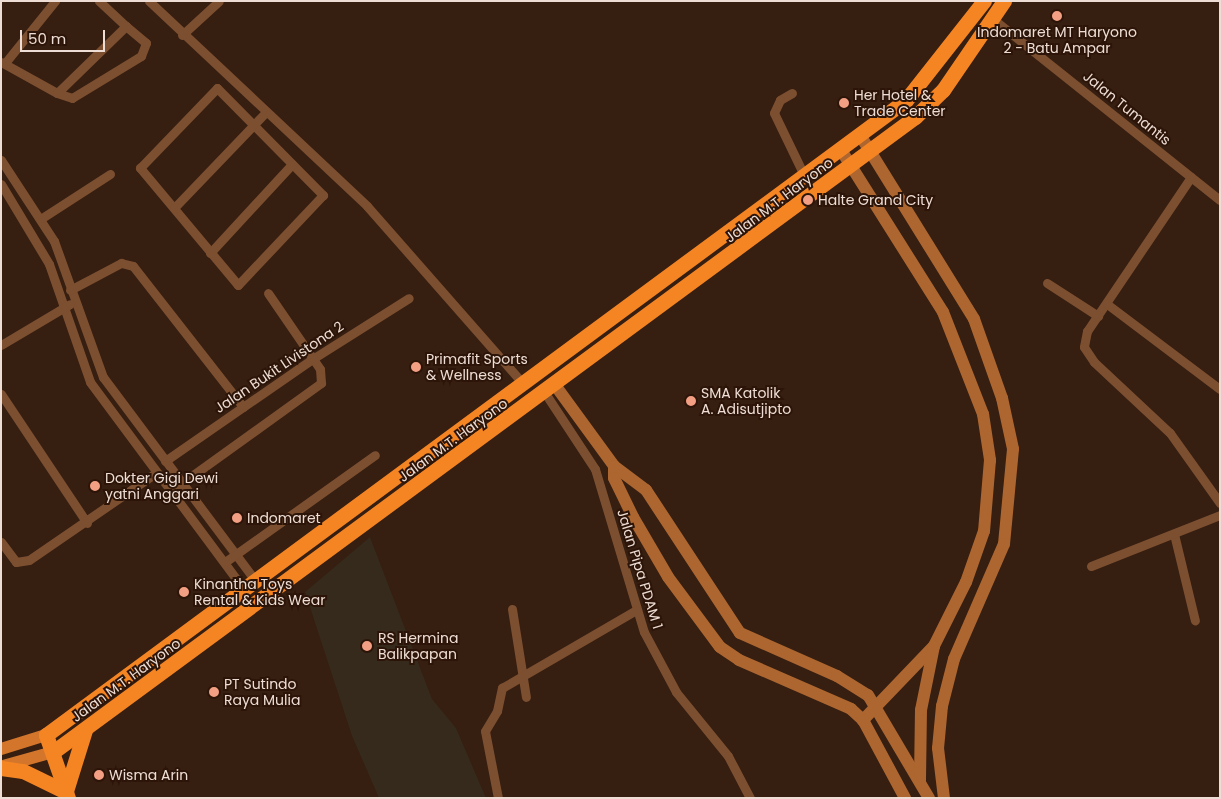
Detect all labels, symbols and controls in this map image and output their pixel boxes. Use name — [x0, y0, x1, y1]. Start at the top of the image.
marker: Indomaret MT Haryono 2 - Batu Ampar — [1051, 10, 1063, 22]
scale bar — [22, 20, 108, 52]
place label: Indomaret MT Haryono 2 - Batu Ampar — [977, 24, 1137, 56]
text: 50 m — [28, 28, 66, 49]
street label: Jalan Tumantis — [1080, 68, 1174, 148]
place label: Her Hotel & Trade Center — [854, 87, 946, 120]
marker: Her Hotel & Trade Center — [838, 97, 850, 109]
street label: Jalan M.T. Haryono — [722, 154, 836, 246]
place label: Halte Grand City — [818, 192, 933, 208]
marker: Halte Grand City — [802, 194, 814, 206]
street label: Jalan Bukit Livistona 2 — [211, 318, 347, 416]
place label: Primafit Sports & Wellness — [426, 351, 528, 384]
marker: Primafit Sports & Wellness — [410, 361, 422, 373]
place label: SMA Katolik A. Adisutjipto — [701, 385, 791, 418]
street label: Jalan M.T. Haryono — [395, 395, 511, 485]
marker: SMA Katolik A. Adisutjipto — [685, 395, 697, 407]
place label: Dokter Gigi Dewi yatni Anggari — [105, 470, 218, 502]
marker: Dokter Gigi Dewi yatni Anggari — [89, 480, 101, 492]
street label: Jalan Pipa PDAM 1 — [614, 507, 666, 631]
place label: Indomaret — [247, 510, 321, 526]
marker: Indomaret — [231, 512, 243, 524]
place label: Kinantha Toys Rental & Kids Wear — [194, 576, 325, 608]
marker: Kinantha Toys Rental & Kids Wear — [178, 586, 190, 598]
place label: RS Hermina Balikpapan — [378, 630, 458, 662]
street label: Jalan M.T. Haryono — [68, 635, 184, 725]
marker: RS Hermina Balikpapan — [360, 639, 374, 653]
place label: PT Sutindo Raya Mulia — [224, 676, 300, 709]
marker: PT Sutindo Raya Mulia — [208, 686, 220, 698]
place label: Wisma Arin — [109, 767, 188, 783]
marker: Wisma Arin — [93, 769, 105, 781]

